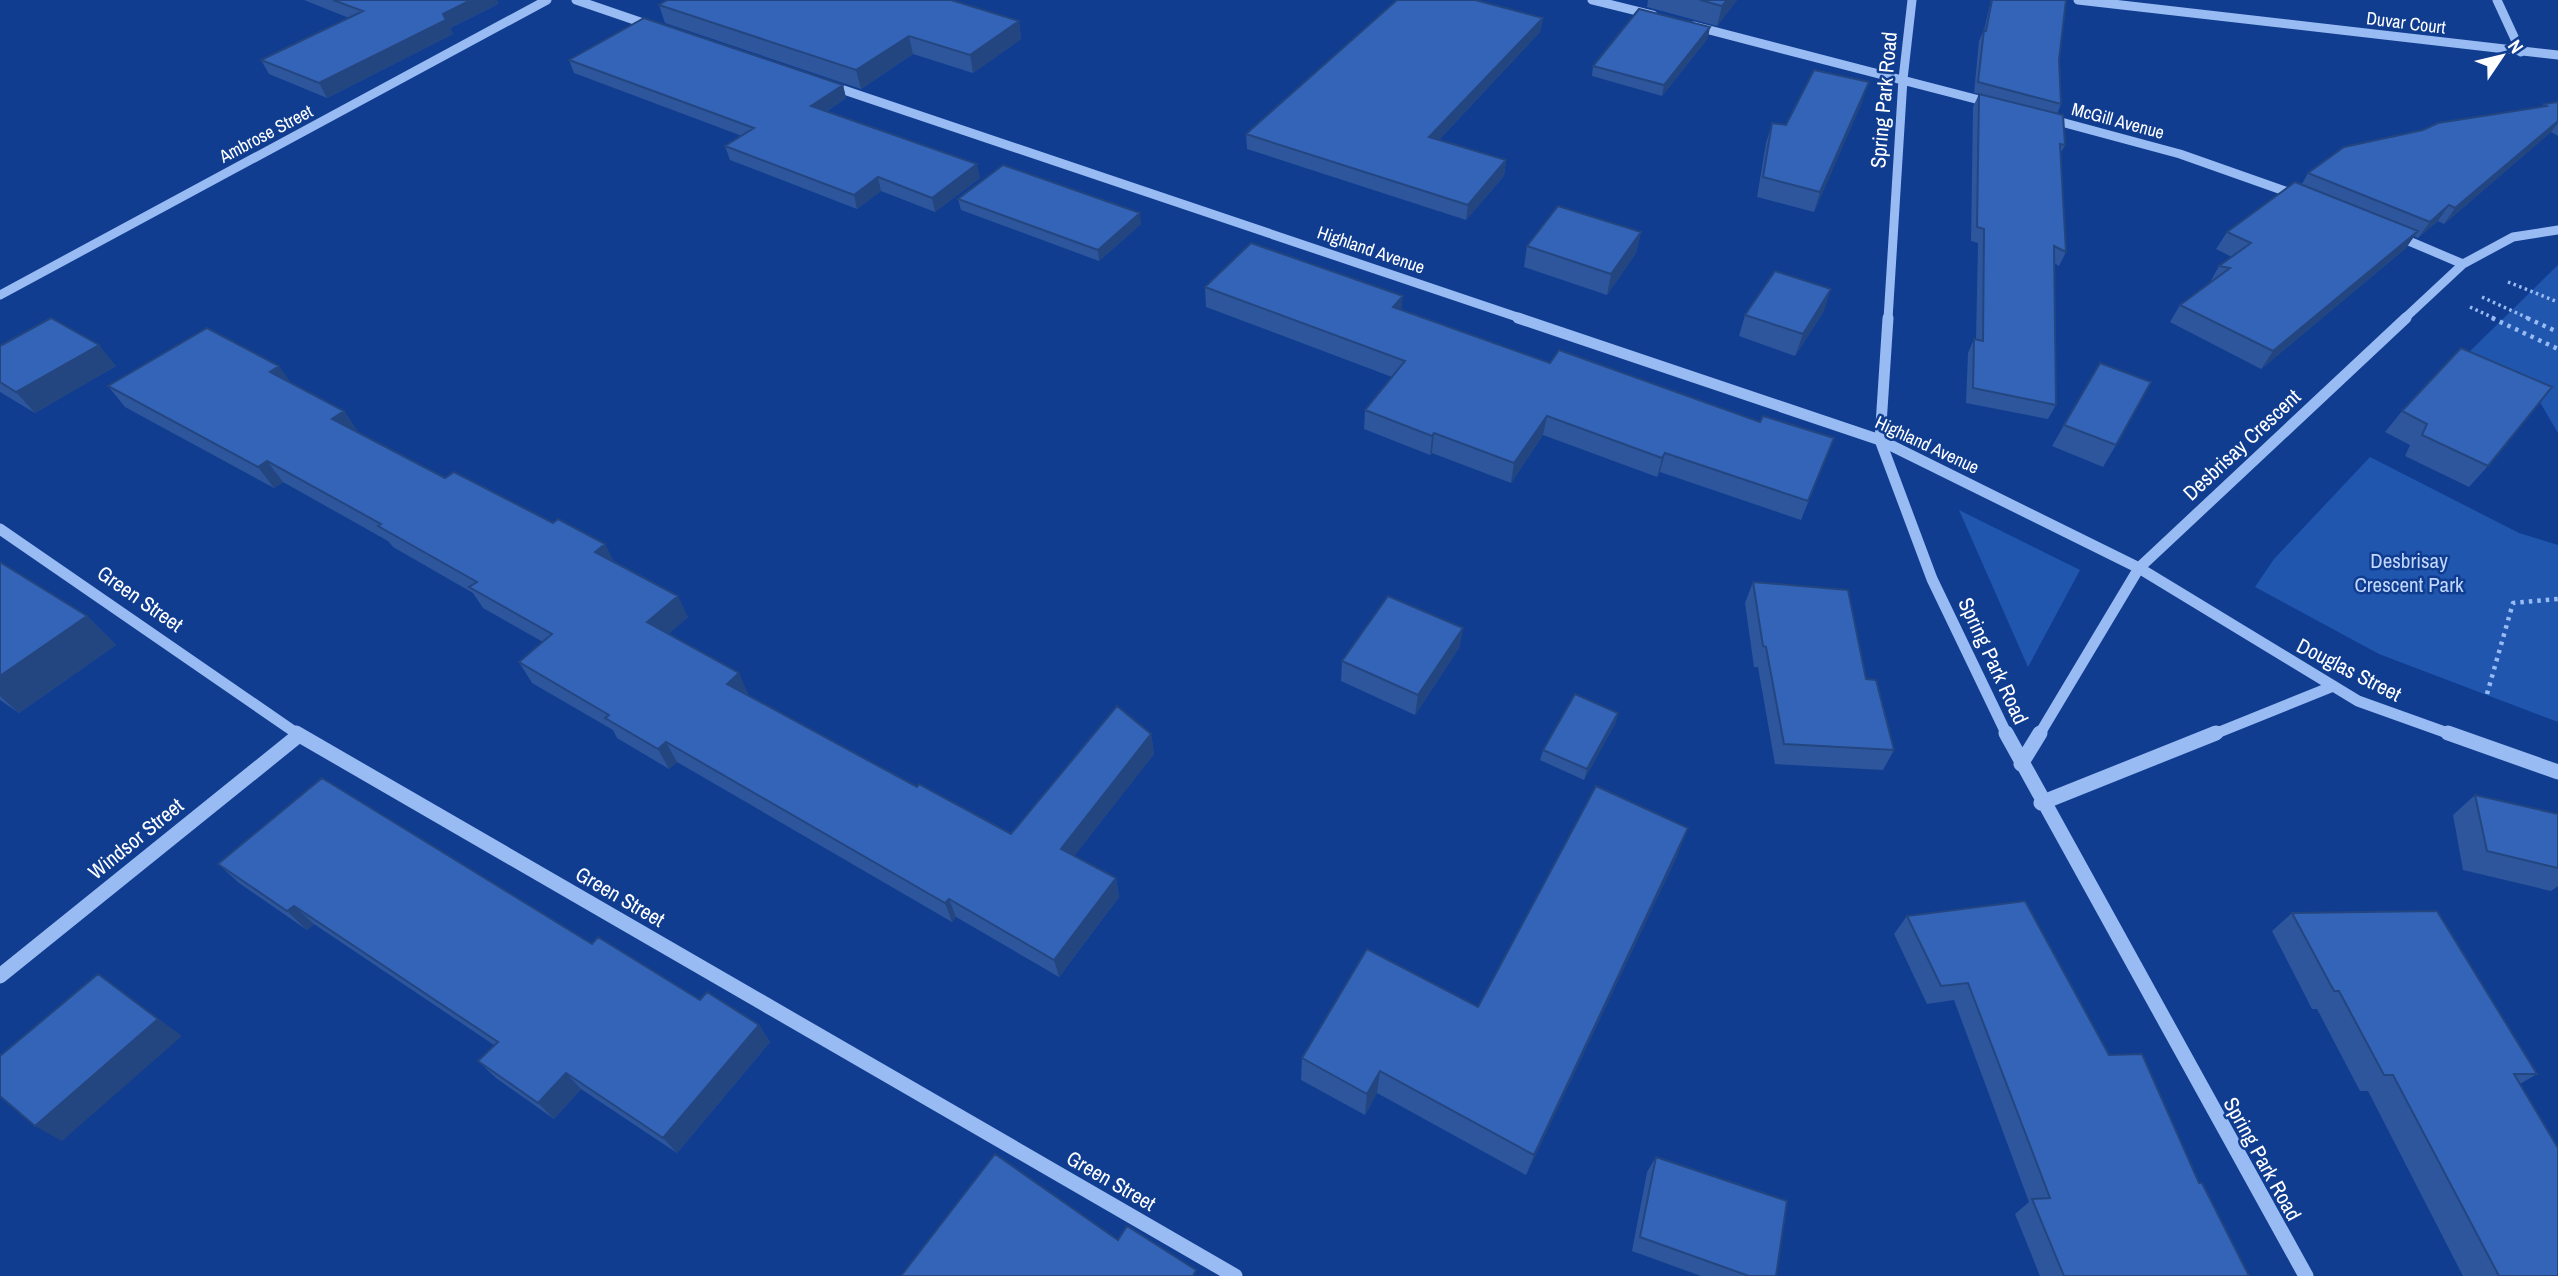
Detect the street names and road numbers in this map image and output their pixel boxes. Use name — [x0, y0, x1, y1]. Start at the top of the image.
street label: Duvar Court — [2365, 5, 2447, 40]
street label: Spring Park Road — [1863, 31, 1904, 169]
street label: McGill Avenue — [2069, 96, 2167, 145]
street label: Ambrose Street — [214, 98, 317, 169]
street label: Highland Avenue — [1314, 219, 1428, 280]
street label: Desbrisay Crescent — [2176, 382, 2307, 507]
street label: Highland Avenue — [1871, 410, 1983, 480]
street label: Green Street — [92, 558, 189, 639]
street label: Spring Park Road — [1951, 593, 2036, 729]
street label: Douglas Street — [2292, 631, 2407, 708]
street label: Windsor Street — [82, 791, 190, 886]
street label: Green Street — [570, 859, 670, 934]
street label: Spring Park Road — [2217, 1092, 2308, 1226]
street label: Green Street — [1061, 1143, 1161, 1218]

